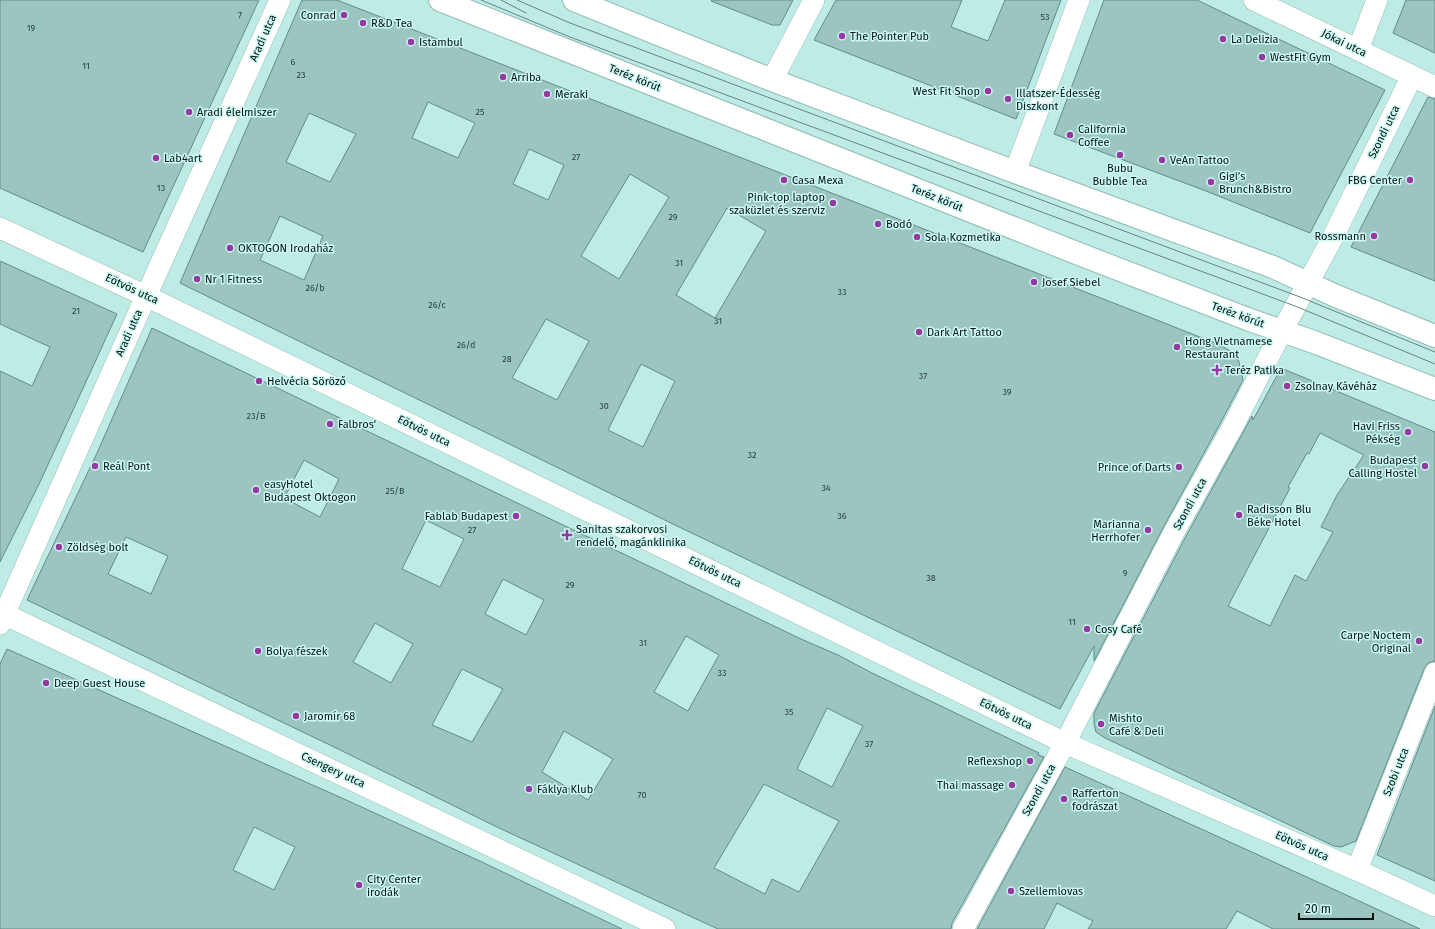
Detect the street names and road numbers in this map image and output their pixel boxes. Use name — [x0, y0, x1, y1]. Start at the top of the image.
street label: Aradi utca — [247, 12, 279, 64]
street label: Jókai utca — [1319, 27, 1369, 59]
street label: Teréz körút — [607, 62, 663, 94]
street label: Szondi utca — [1366, 103, 1402, 161]
street label: Teréz körút — [909, 182, 965, 214]
street label: Eötvös utca — [103, 271, 161, 307]
street label: Teréz körút — [1210, 299, 1266, 331]
street label: Aradi utca — [113, 307, 145, 359]
street label: Eötvös utca — [395, 413, 453, 449]
street label: Szondi utca — [1170, 476, 1210, 532]
street label: Eötvös utca — [686, 554, 744, 590]
street label: Eötvös utca — [977, 696, 1035, 732]
street label: Szobi utca — [1380, 746, 1412, 798]
street label: Csengery utca — [299, 750, 367, 790]
street label: Szondi utca — [1019, 762, 1059, 818]
street label: Eötvös utca — [1273, 828, 1331, 864]

